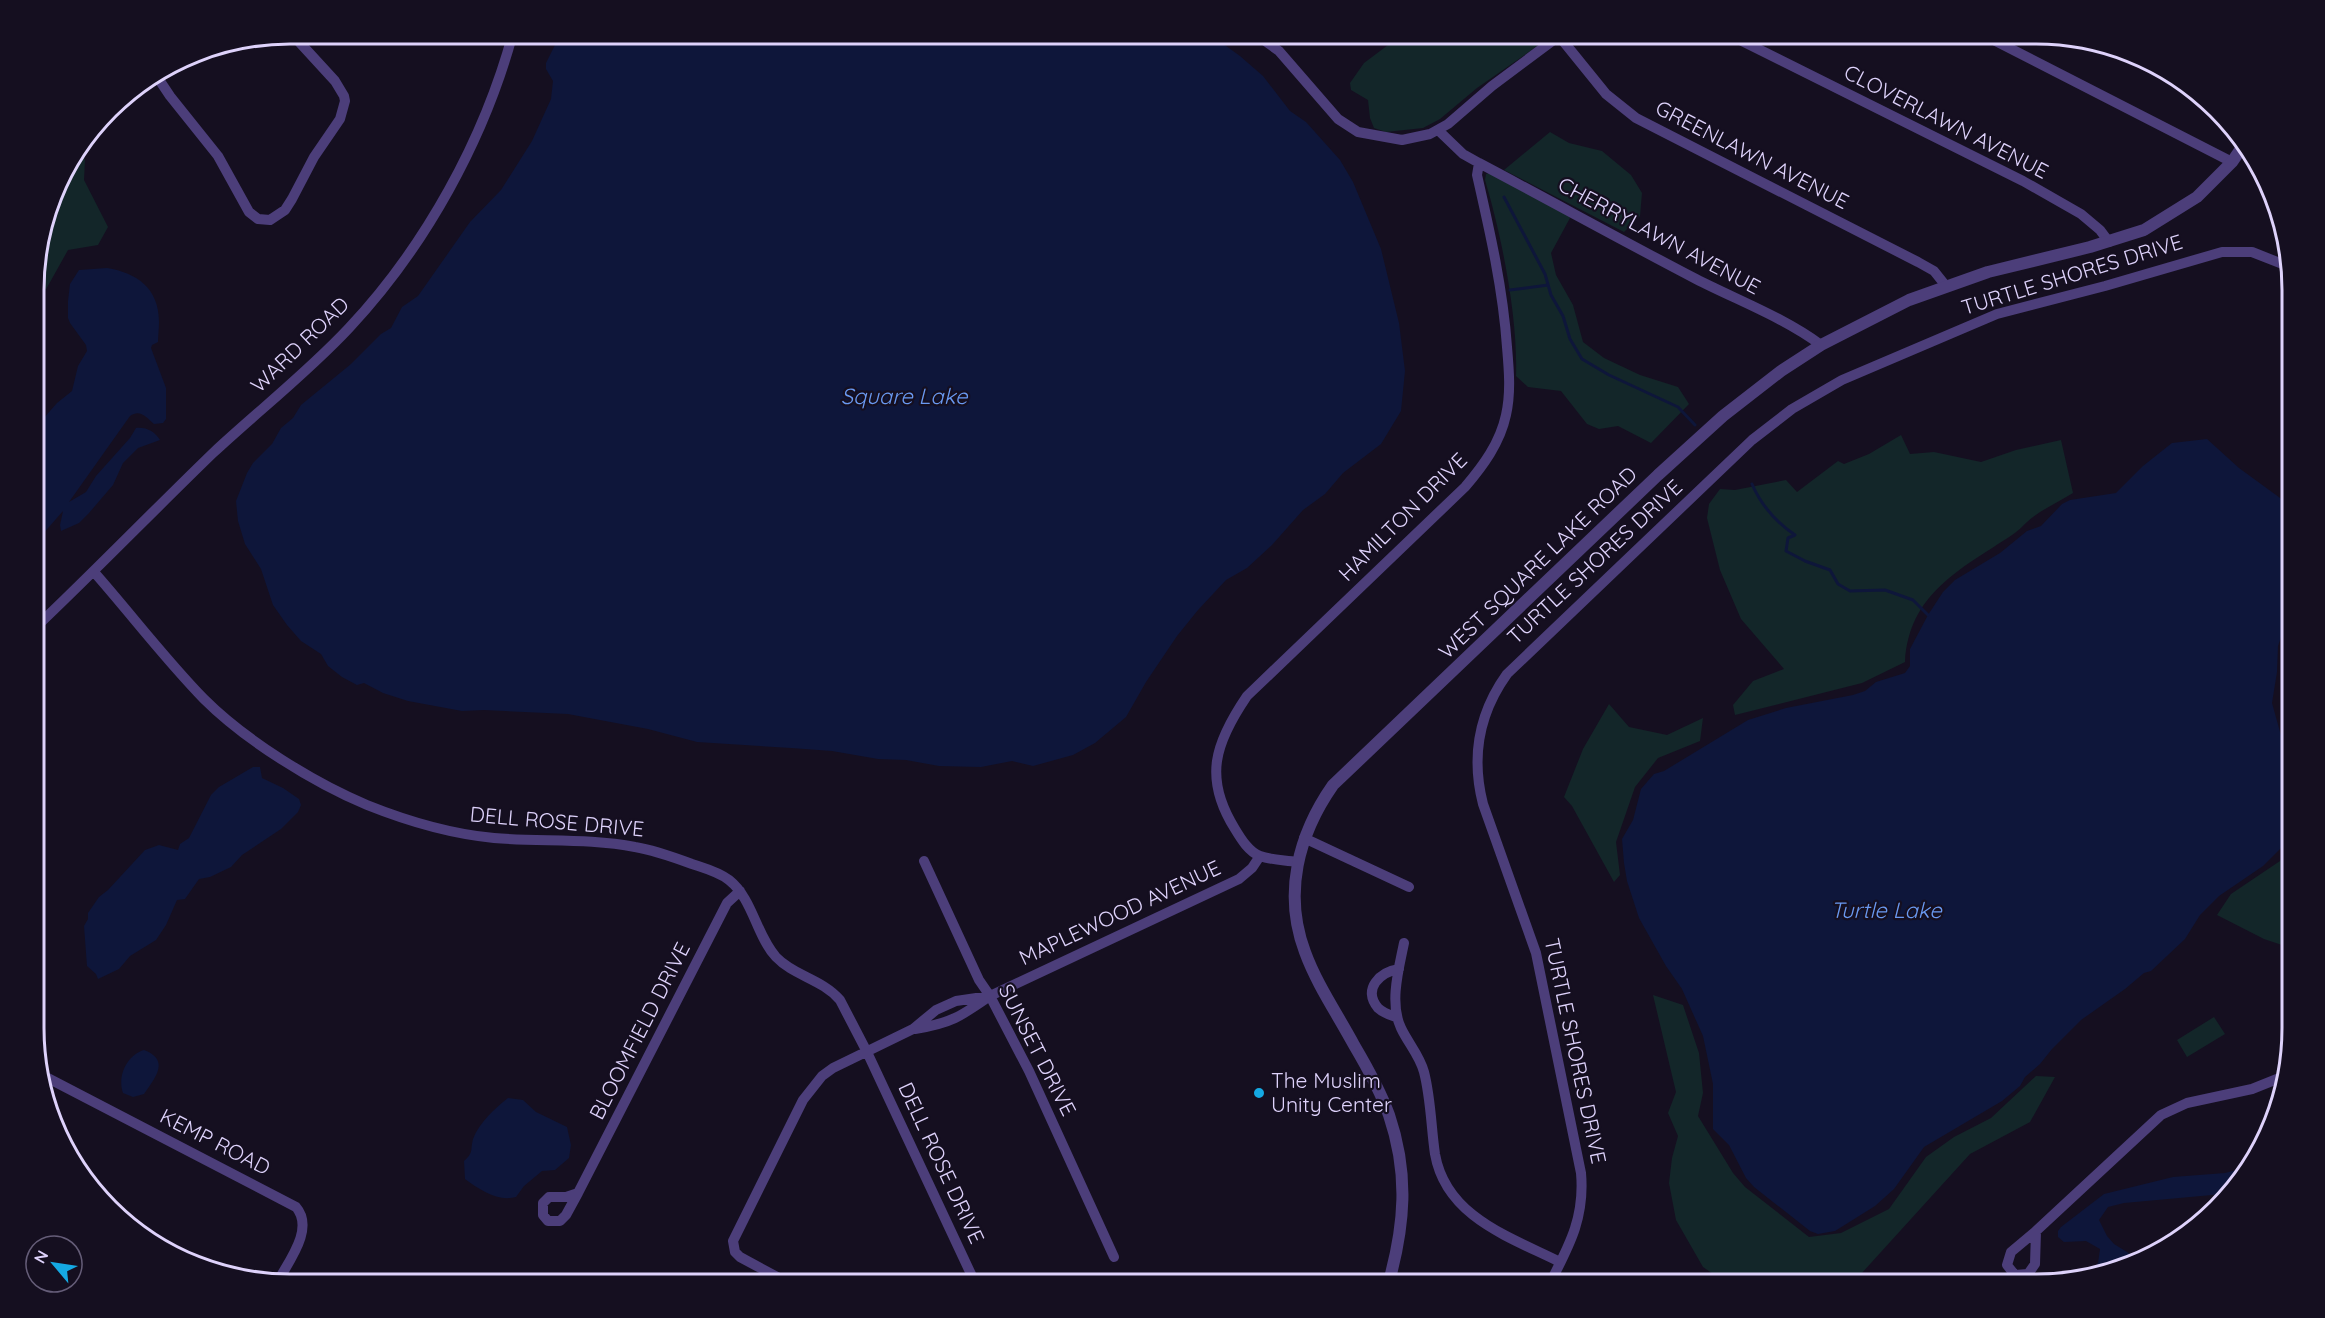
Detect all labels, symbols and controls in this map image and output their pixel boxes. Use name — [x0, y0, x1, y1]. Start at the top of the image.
street label: CLOVERLAWN AVENUE — [1840, 58, 2053, 184]
street label: GREENLAWN AVENUE — [1652, 94, 1853, 214]
street label: CHERRYLAWN AVENUE — [1554, 171, 1765, 300]
street label: TURTLE SHORES DRIVE — [1958, 228, 2185, 320]
street label: WARD ROAD — [245, 291, 354, 398]
water label: Square Lake — [841, 382, 969, 410]
street label: HAMILTON DRIVE — [1333, 447, 1472, 586]
street label: WEST SQUARE LAKE ROAD — [1433, 461, 1642, 664]
street label: TURTLE SHORES DRIVE — [1501, 473, 1687, 649]
street label: DELL ROSE DRIVE — [469, 800, 645, 842]
street label: MAPLEWOOD AVENUE — [1015, 854, 1225, 970]
water label: Turtle Lake — [1830, 896, 1943, 924]
street label: TURTLE SHORES DRIVE — [1539, 936, 1613, 1166]
street label: BLOOMFIELD DRIVE — [583, 938, 695, 1124]
street label: SUNSET DRIVE — [994, 979, 1082, 1120]
place label: The Muslim Unity Center — [1271, 1067, 1392, 1117]
street label: DELL ROSE DRIVE — [893, 1078, 991, 1247]
marker: The Muslim Unity Center — [1252, 1086, 1266, 1100]
street label: KEMP ROAD — [156, 1102, 275, 1180]
north arrow — [24, 1234, 84, 1294]
text: N — [29, 1247, 52, 1267]

